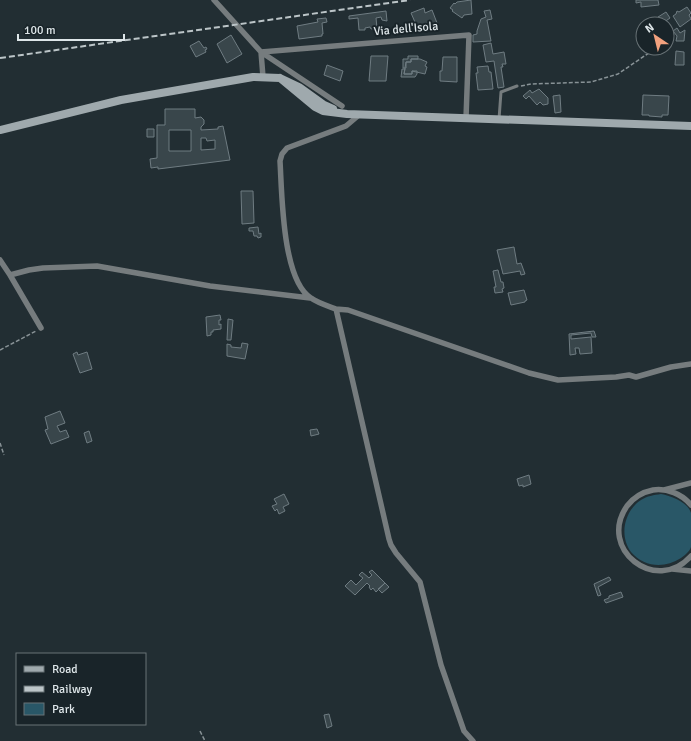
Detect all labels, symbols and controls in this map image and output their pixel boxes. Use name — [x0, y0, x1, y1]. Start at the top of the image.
scale bar — [18, 16, 124, 42]
north arrow — [635, 16, 675, 56]
street label: Via dell'Isola — [373, 19, 439, 39]
text: N — [643, 21, 656, 36]
text: 100 m — [24, 23, 56, 38]
legend — [16, 653, 146, 725]
text: Road — [52, 662, 78, 677]
text: Railway — [52, 682, 92, 697]
text: Park — [52, 702, 75, 717]

